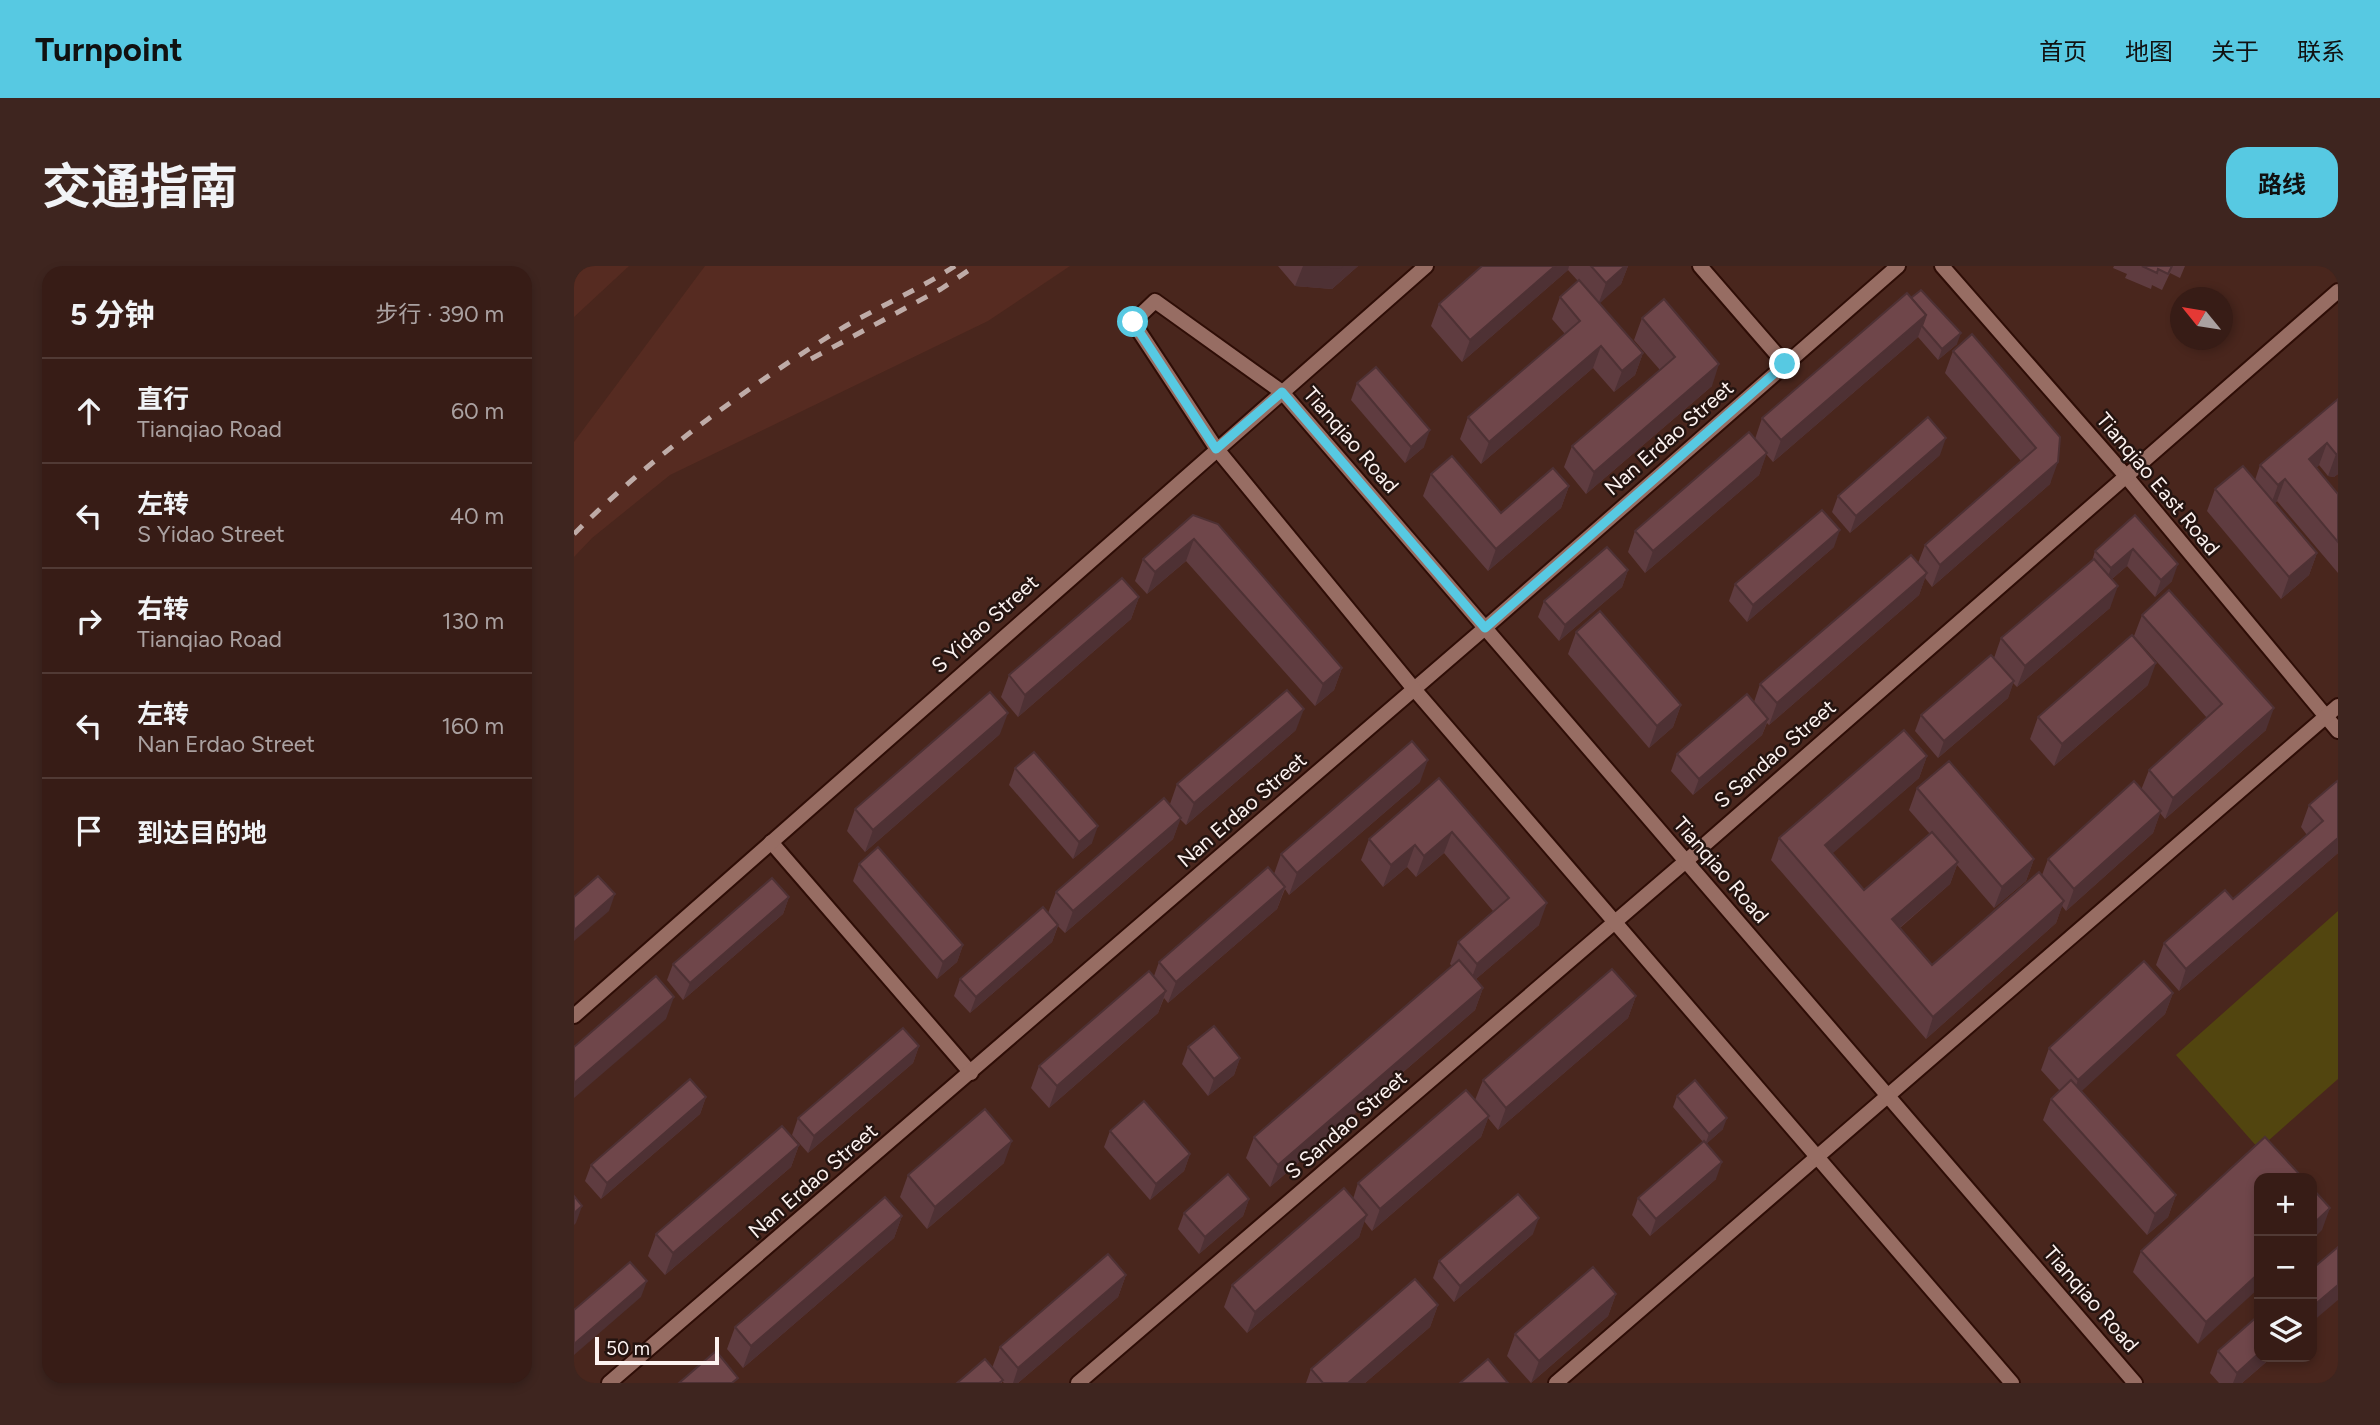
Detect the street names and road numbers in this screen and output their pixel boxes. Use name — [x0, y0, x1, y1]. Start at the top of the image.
street label: Nan Erdao Street — [1599, 375, 1738, 500]
street label: Tianqiao Road — [1299, 382, 1404, 498]
street label: Tianqiao East Road — [2091, 407, 2225, 560]
street label: S Yidao Street — [926, 569, 1043, 678]
street label: S Sandao Street — [1709, 694, 1840, 813]
street label: Nan Erdao Street — [1172, 747, 1311, 872]
street label: Tianqiao Road — [1669, 812, 1774, 928]
street label: S Sandao Street — [1280, 1065, 1411, 1184]
street label: Nan Erdao Street — [743, 1118, 882, 1243]
street label: Tianqiao Road — [2039, 1241, 2144, 1357]

